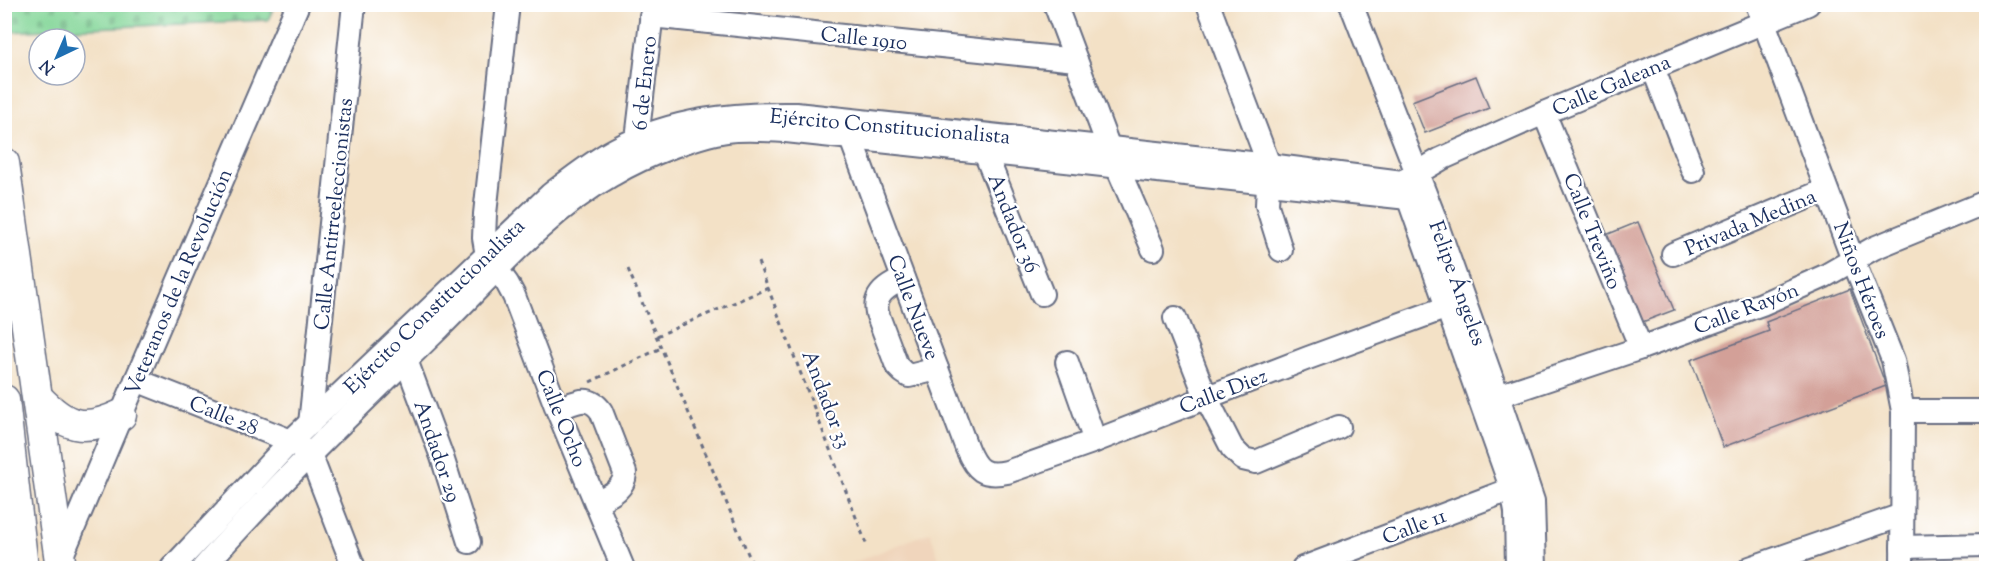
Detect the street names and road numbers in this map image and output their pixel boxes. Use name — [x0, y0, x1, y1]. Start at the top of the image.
street label: Calle 1910 — [819, 21, 909, 59]
street label: 6 de Enero — [626, 34, 666, 132]
street label: Calle Galeana — [1548, 48, 1676, 125]
street label: Calle Antirreeleccionistas — [308, 97, 362, 332]
street label: Ejército Constitucionalista — [768, 103, 1012, 153]
street label: Veteranos de la Revolución — [118, 165, 241, 401]
street label: Calle Treviño — [1554, 169, 1628, 294]
street label: Andador 36 — [979, 170, 1046, 278]
street label: Privada Medina — [1680, 182, 1822, 265]
street label: Ejército Constitucionalista — [338, 213, 533, 402]
street label: Felipe Ángeles — [1420, 217, 1493, 351]
street label: Niños Héroes — [1824, 218, 1896, 343]
street label: Calle Nueve — [878, 251, 946, 365]
street label: Calle Rayón — [1690, 276, 1804, 344]
street label: Andador 33 — [793, 346, 858, 453]
street label: Calle Diez — [1175, 362, 1272, 423]
street label: Calle Ocho — [527, 365, 593, 472]
street label: Calle 28 — [184, 389, 262, 444]
street label: Andador 29 — [405, 397, 468, 507]
street label: Calle 11 — [1378, 502, 1451, 554]

